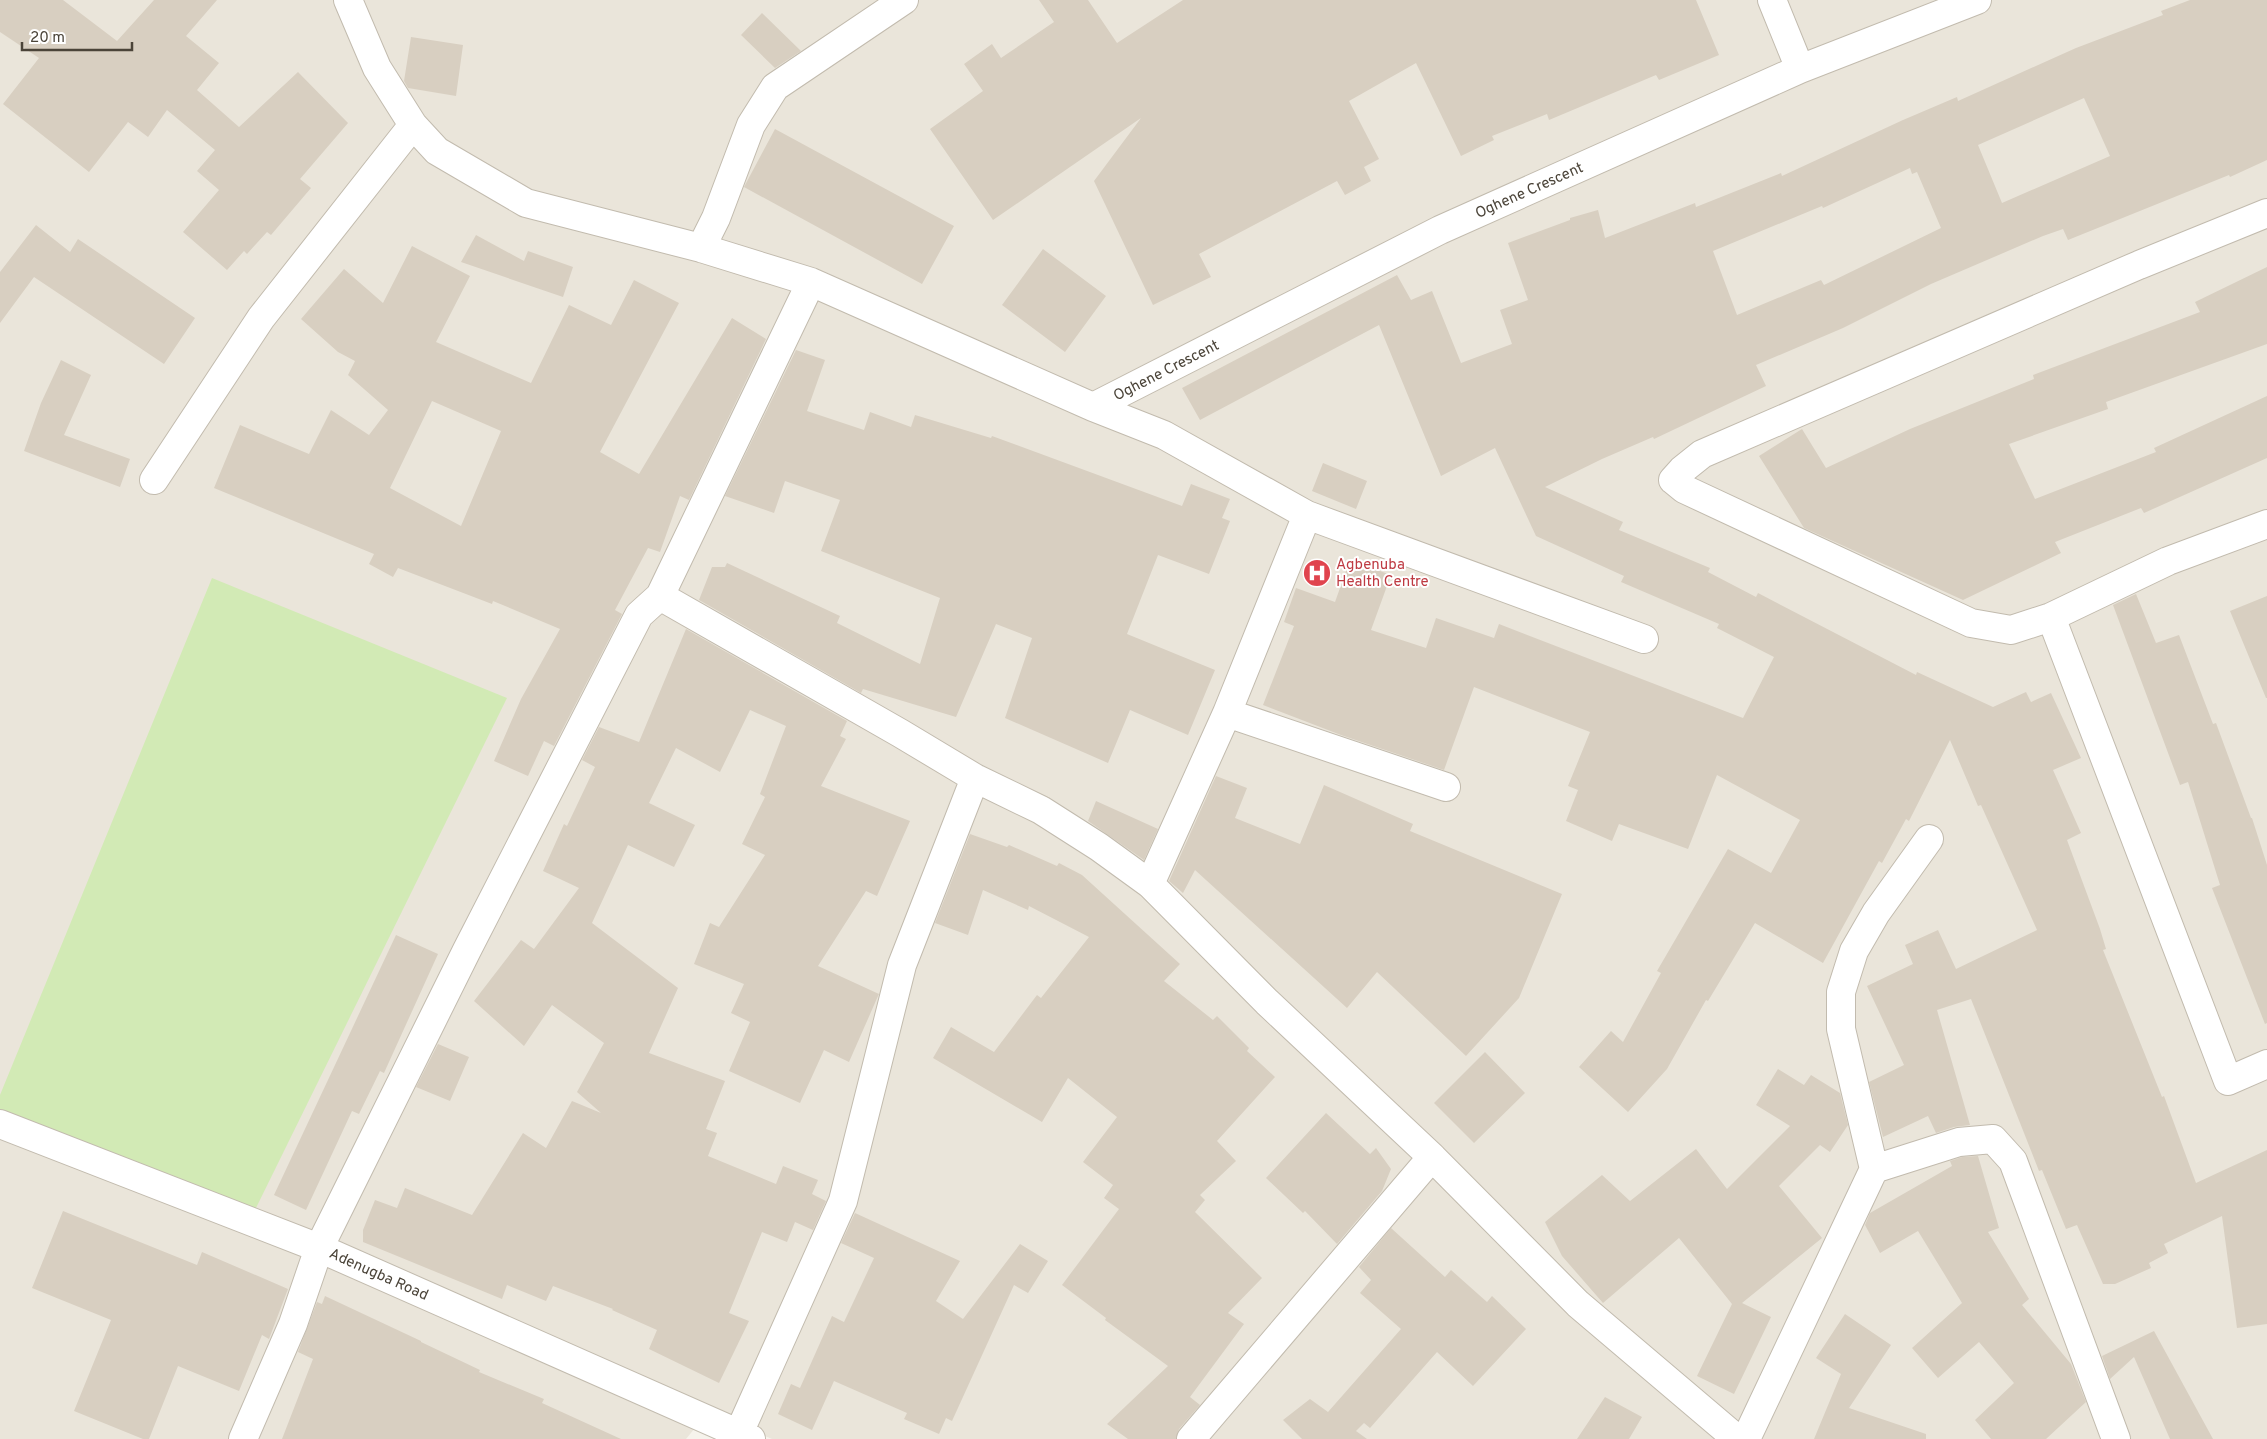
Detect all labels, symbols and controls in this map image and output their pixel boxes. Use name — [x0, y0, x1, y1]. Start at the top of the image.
scale bar — [22, 20, 132, 52]
text: 20 m — [30, 29, 65, 48]
street label: Oghene Crescent — [1473, 159, 1587, 224]
street label: Oghene Crescent — [1111, 337, 1223, 406]
place label: Agbenuba Health Centre — [1336, 556, 1429, 592]
hospital icon: Agbenuba Health Centre — [1302, 558, 1332, 588]
street label: Adenugba Road — [326, 1245, 431, 1306]

